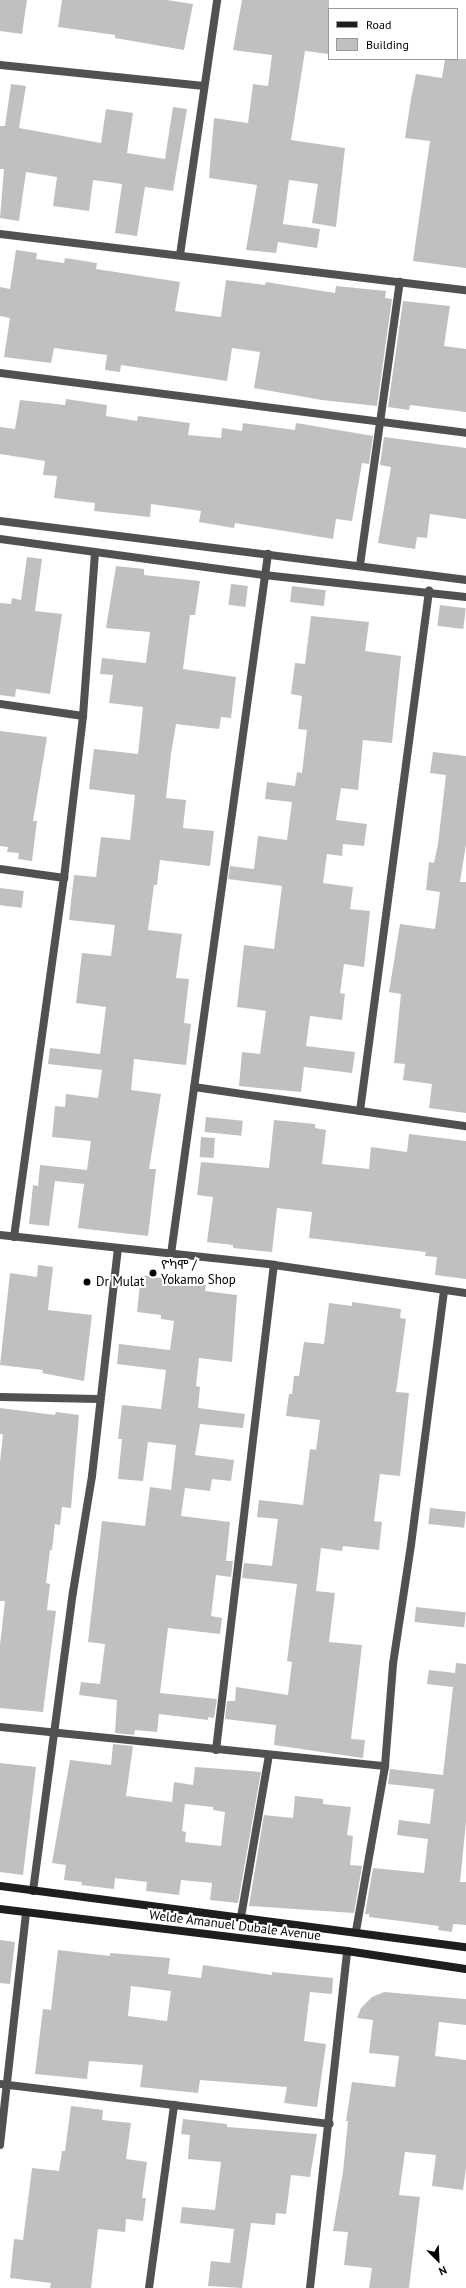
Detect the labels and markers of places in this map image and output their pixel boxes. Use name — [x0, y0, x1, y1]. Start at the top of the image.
place label: ዮካሞ / Yokamo Shop — [161, 1258, 236, 1289]
marker: ዮካሞ / Yokamo Shop — [148, 1268, 158, 1278]
place label: Dr Mulat — [96, 1274, 144, 1290]
marker: Dr Mulat — [81, 1276, 93, 1288]

